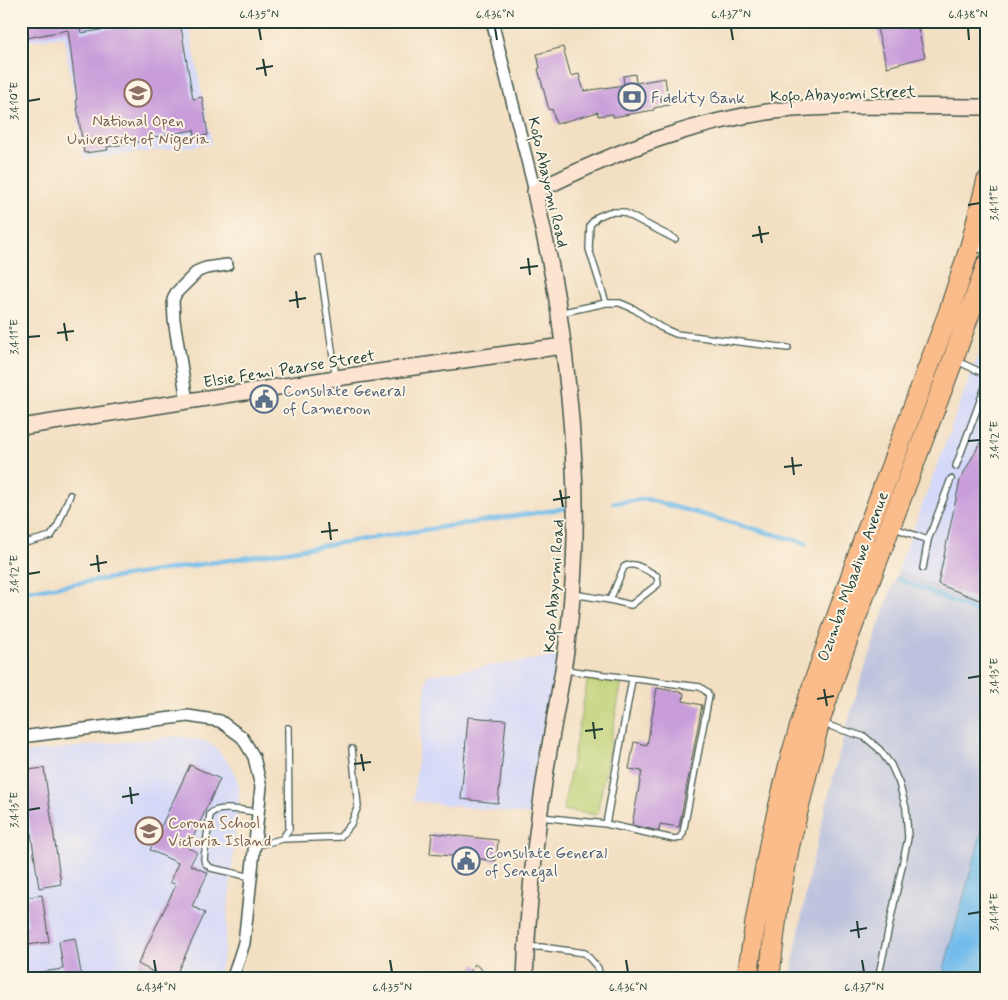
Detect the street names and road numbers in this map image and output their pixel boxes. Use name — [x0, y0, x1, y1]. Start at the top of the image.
street label: Kofo Abayomi Street — [770, 81, 917, 110]
street label: Kofo Abayomi Road — [520, 115, 573, 250]
street label: Elsie Femi Pearse Street — [202, 345, 377, 393]
street label: Ozumba Mbadiwe Avenue — [813, 489, 894, 664]
street label: Kofo Abayomi Road — [539, 519, 572, 654]

